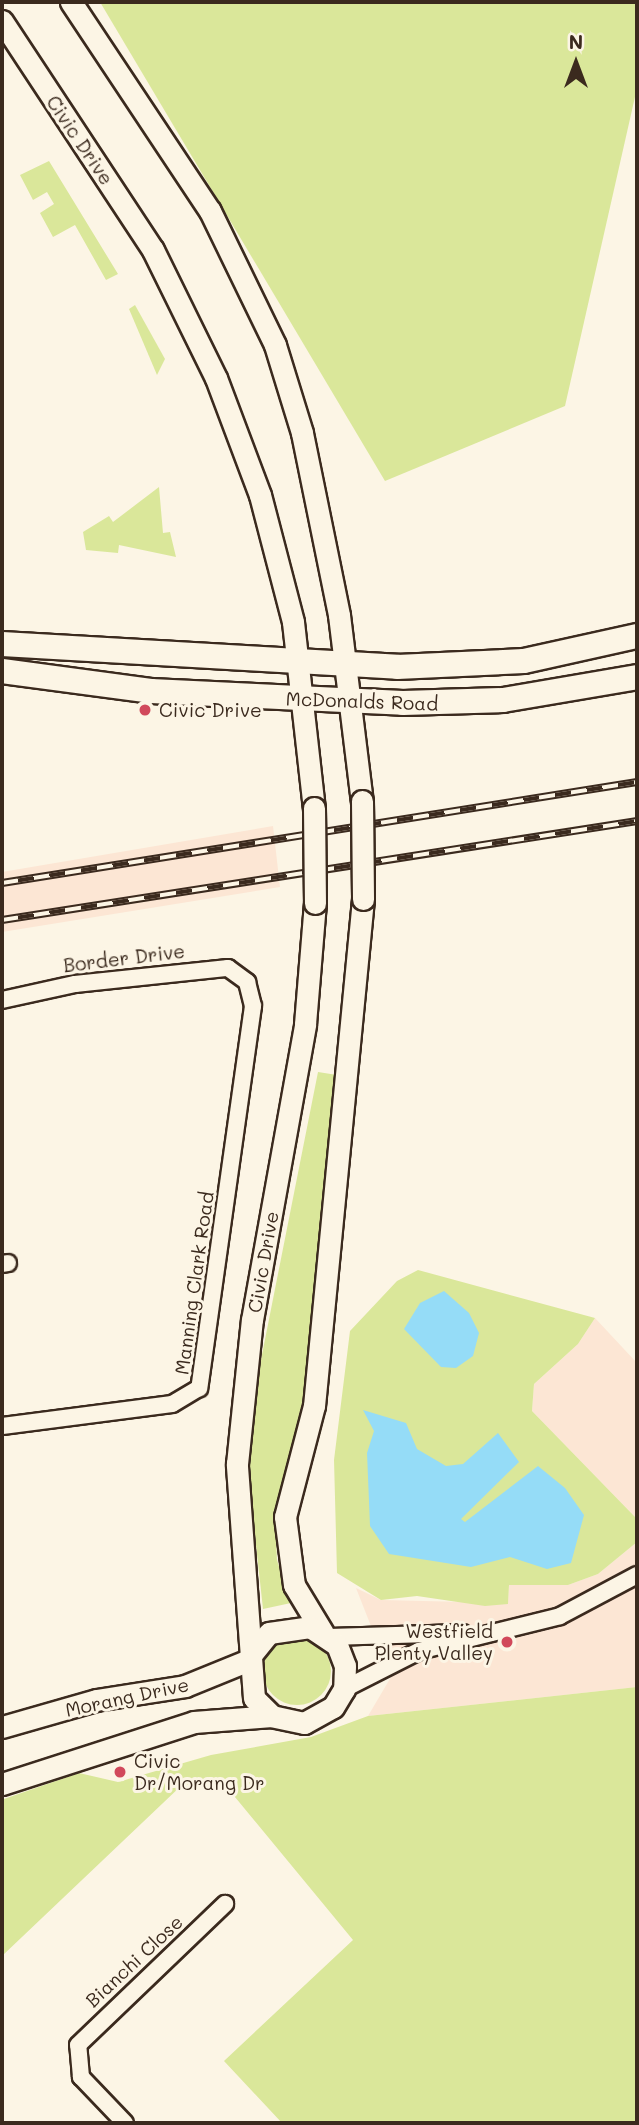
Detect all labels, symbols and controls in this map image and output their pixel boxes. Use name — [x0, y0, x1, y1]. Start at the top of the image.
north arrow — [541, 28, 611, 98]
text: N — [569, 29, 583, 54]
street label: Civic Drive — [42, 91, 118, 189]
street label: McDonalds Road — [285, 687, 439, 715]
place label: Civic Drive — [159, 699, 262, 721]
marker: Civic Drive — [137, 702, 153, 718]
street label: Border Drive — [62, 939, 186, 977]
street label: Manning Clark Road — [170, 1190, 218, 1376]
street label: Civic Drive — [243, 1209, 283, 1315]
place label: Westfield Plenty Valley — [375, 1620, 493, 1664]
marker: Westfield Plenty Valley — [499, 1634, 515, 1650]
street label: Morang Drive — [63, 1673, 191, 1721]
place label: Civic Dr/Morang Dr — [134, 1750, 265, 1794]
marker: Civic Dr/Morang Dr — [112, 1764, 128, 1780]
street label: Bianchi Close — [81, 1910, 187, 2012]

